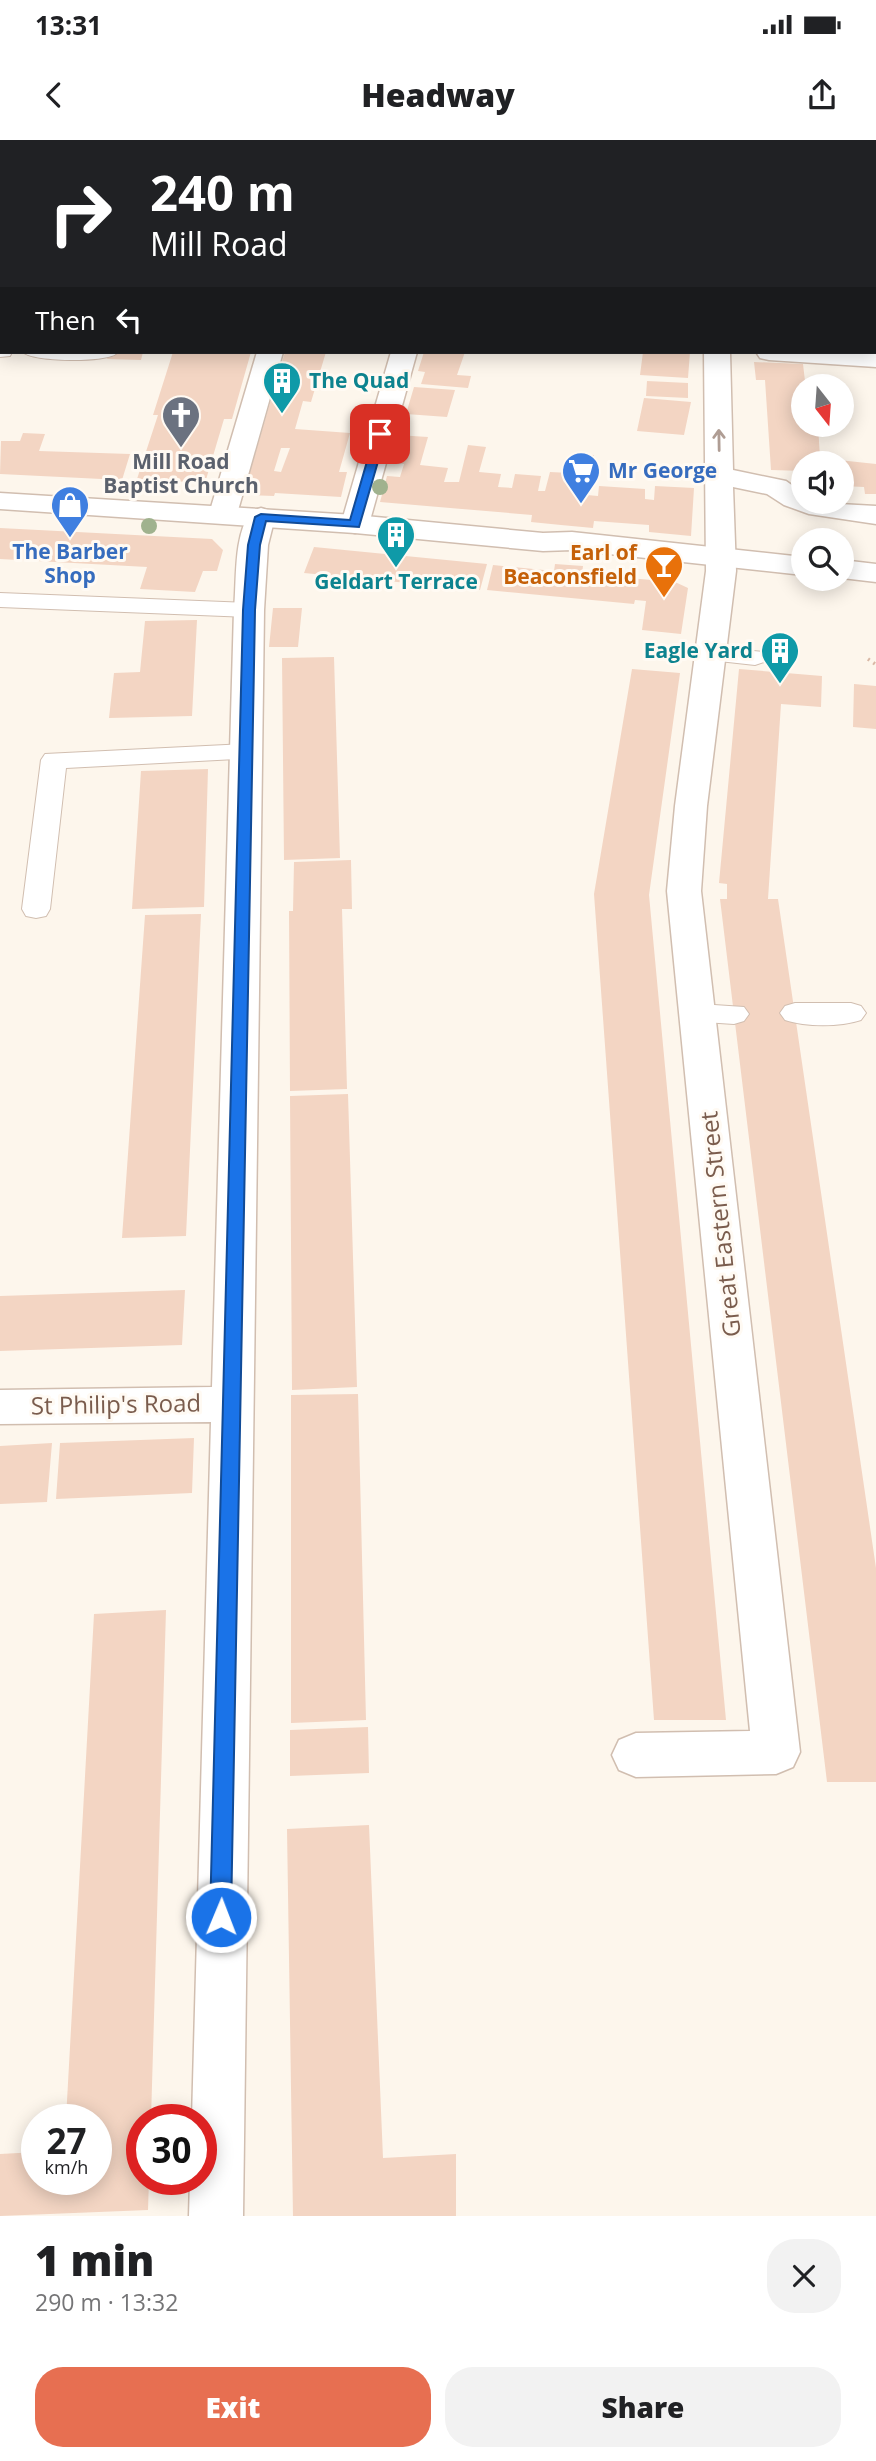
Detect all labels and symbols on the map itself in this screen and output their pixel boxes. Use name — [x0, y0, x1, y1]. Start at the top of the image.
building icon: The Quad — [261, 360, 303, 415]
place label: The Quad — [309, 366, 409, 394]
north arrow — [791, 374, 854, 438]
church icon: Mill Road Baptist Church — [160, 394, 202, 449]
pin — [350, 404, 410, 464]
one-way arrow — [712, 429, 726, 452]
place label: Mill Road Baptist Church — [103, 447, 259, 499]
supermarket icon: Mr George — [560, 450, 602, 505]
place label: Mr George — [608, 456, 717, 484]
shop icon: The Barber Shop — [49, 484, 91, 539]
building icon: Geldart Terrace — [375, 514, 417, 569]
place label: The Barber Shop — [12, 537, 128, 589]
place label: Earl of Beaconsfield — [503, 538, 639, 590]
bar icon: Earl of Beaconsfield — [643, 544, 685, 599]
place label: Geldart Terrace — [314, 567, 478, 595]
building icon: Eagle Yard — [759, 630, 801, 685]
place label: Eagle Yard — [644, 636, 753, 664]
street label: Great Eastern Street — [691, 1110, 748, 1339]
street label: St Philip's Road — [31, 1386, 201, 1421]
position arrow — [184, 1880, 258, 1954]
speed limit sign: 30 — [126, 2104, 217, 2195]

